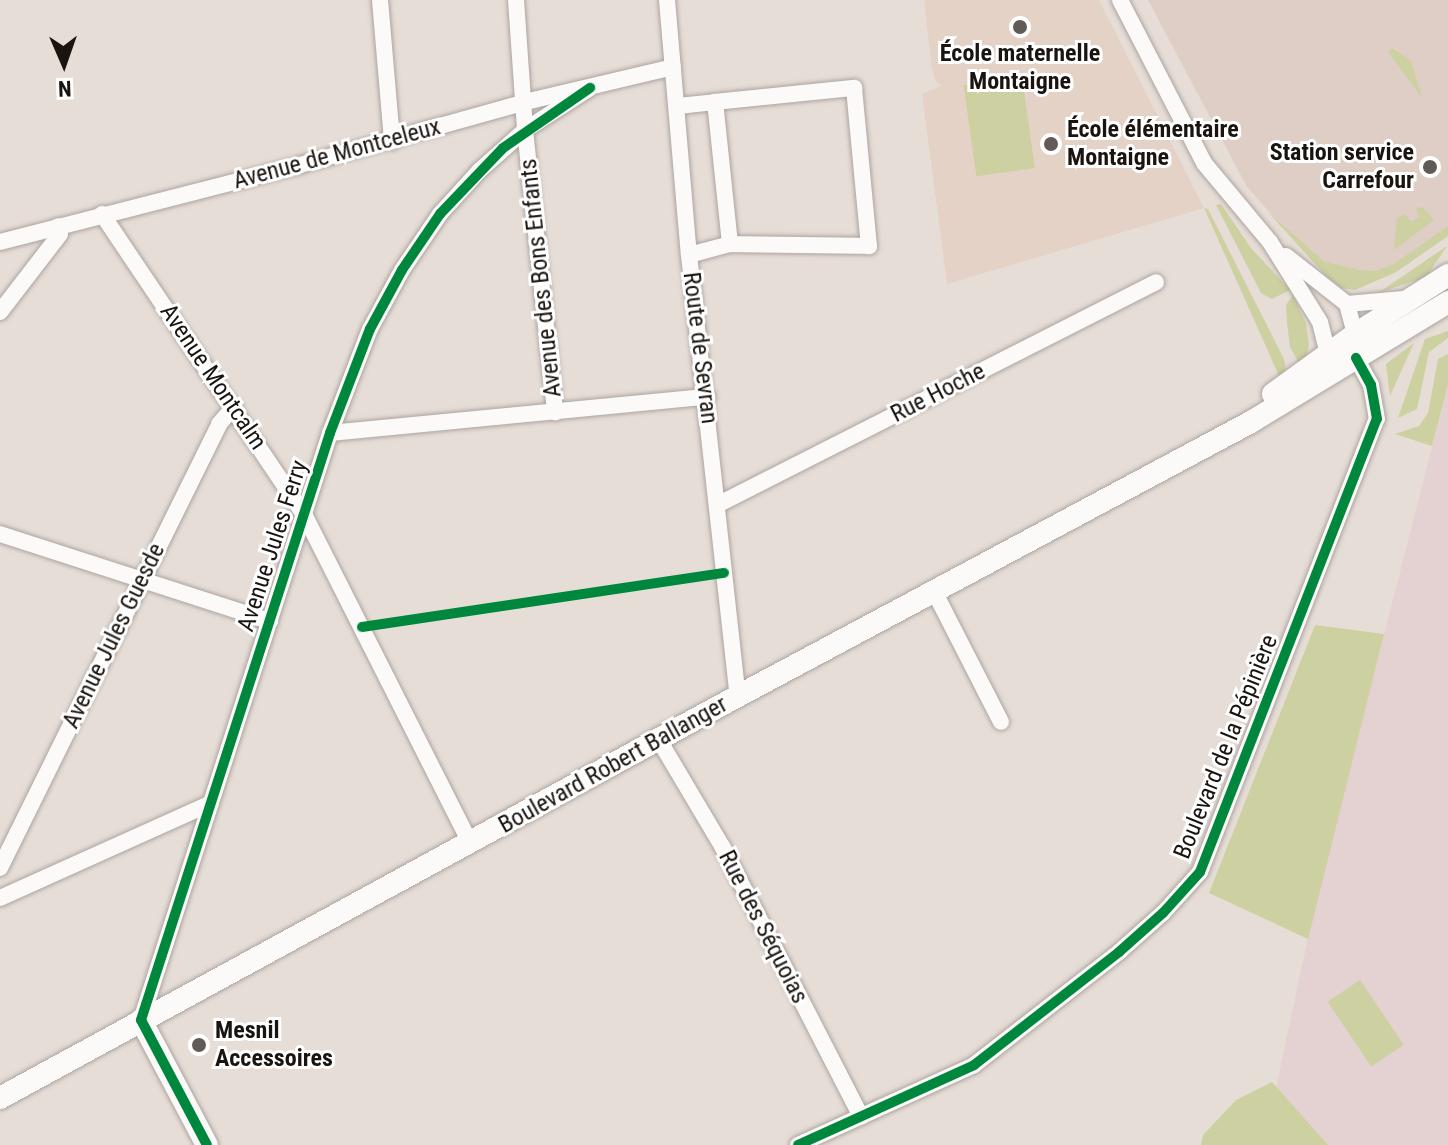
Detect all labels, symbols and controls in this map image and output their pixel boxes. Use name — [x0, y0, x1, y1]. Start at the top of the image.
marker: École maternelle Montaigne — [1011, 18, 1029, 36]
north arrow — [24, 24, 104, 104]
place label: École maternelle Montaigne — [940, 40, 1100, 96]
text: N — [58, 76, 72, 101]
street label: Avenue de Montceleux — [230, 112, 444, 196]
place label: École élémentaire Montaigne — [1067, 116, 1239, 172]
marker: École élémentaire Montaigne — [1042, 135, 1060, 153]
place label: Station service Carrefour — [1270, 139, 1414, 195]
street label: Avenue des Bons Enfants — [514, 157, 568, 399]
marker: Station service Carrefour — [1421, 158, 1439, 176]
street label: Route de Sevran — [676, 270, 724, 426]
street label: Avenue Montcalm — [154, 299, 272, 455]
street label: Rue Hoche — [886, 357, 990, 429]
street label: Avenue Jules Ferry — [232, 457, 314, 635]
street label: Avenue Jules Guesde — [57, 539, 171, 733]
street label: Boulevard de la Pépinière — [1168, 631, 1284, 863]
street label: Boulevard Robert Ballanger — [494, 690, 732, 840]
street label: Rue des Séquoias — [712, 846, 814, 1008]
place label: Mesnil Accessoires — [215, 1017, 333, 1073]
marker: Mesnil Accessoires — [190, 1036, 208, 1054]

